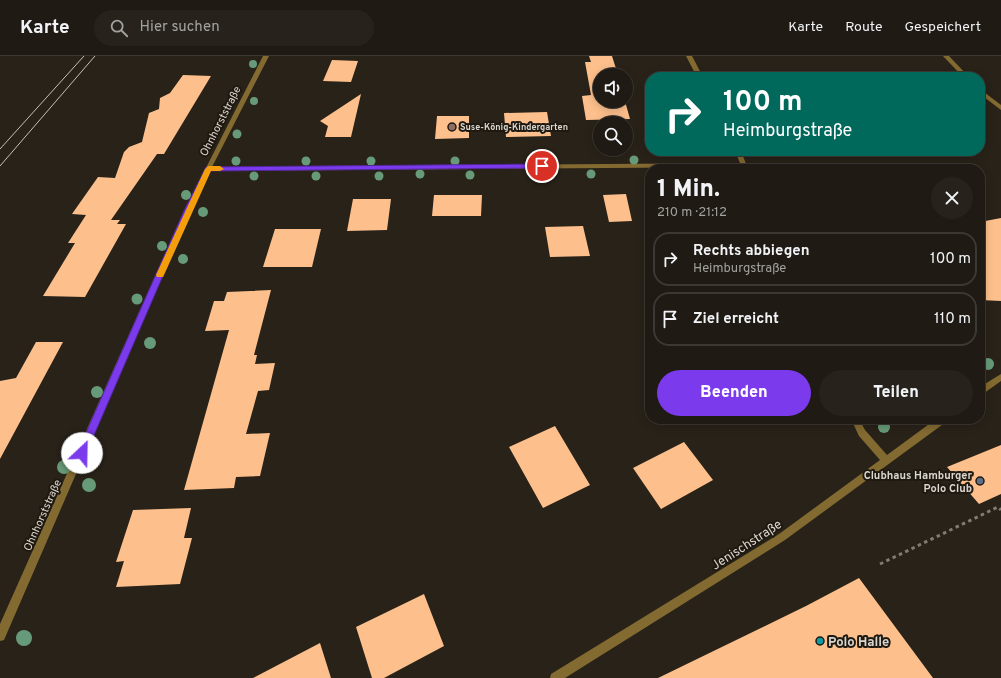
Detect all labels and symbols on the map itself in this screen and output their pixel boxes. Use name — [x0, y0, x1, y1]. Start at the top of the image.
street label: Ohnhorststraße — [197, 84, 245, 159]
marker: Suse-König-Kindergarten — [447, 122, 457, 132]
place label: Suse-König-Kindergarten — [460, 122, 568, 133]
pin — [525, 149, 559, 183]
position arrow — [61, 432, 103, 474]
place label: Clubhaus Hamburger Polo Club — [864, 469, 972, 496]
marker: Clubhaus Hamburger Polo Club — [975, 476, 985, 486]
street label: Ohnhorststraße — [21, 477, 65, 553]
street label: Jenischstraße — [709, 517, 785, 574]
place label: Polo Halle — [828, 635, 889, 651]
marker: Polo Halle — [815, 636, 825, 646]

